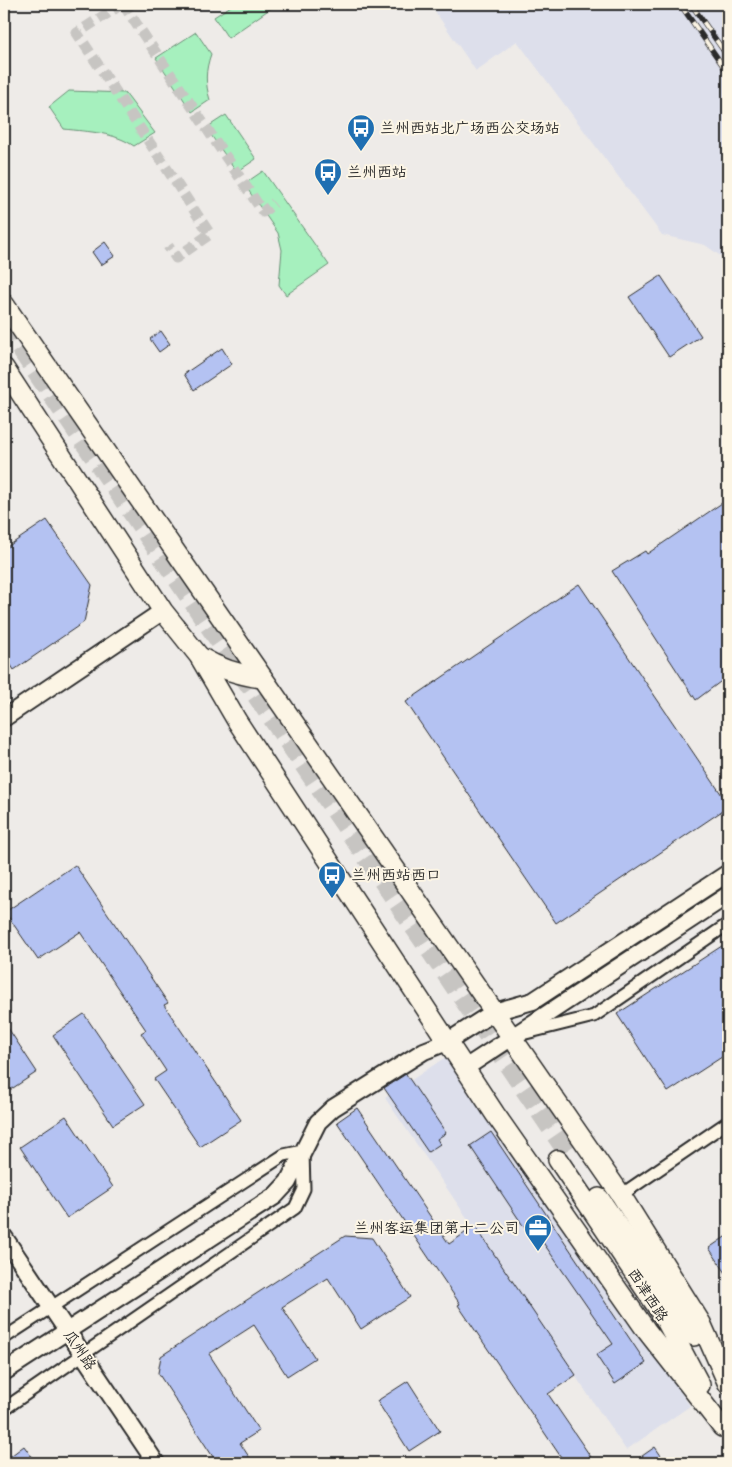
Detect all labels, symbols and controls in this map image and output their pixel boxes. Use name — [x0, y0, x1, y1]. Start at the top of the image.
bus stop icon: 兰州西站北广场西公交场站 — [346, 113, 376, 152]
place label: 兰州西站北广场西公交场站 — [380, 119, 560, 139]
bus stop icon: 兰州西站 — [313, 157, 343, 196]
place label: 兰州西站 — [347, 163, 407, 183]
bus stop icon: 兰州西站西口 — [317, 860, 347, 899]
place label: 兰州西站西口 — [351, 866, 441, 886]
office icon: 兰州客运集团第十二公司 — [523, 1213, 553, 1252]
place label: 兰州客运集团第十二公司 — [354, 1219, 519, 1239]
street label: 西津西路 — [622, 1265, 672, 1326]
street label: 瓜州路 — [58, 1326, 100, 1375]

